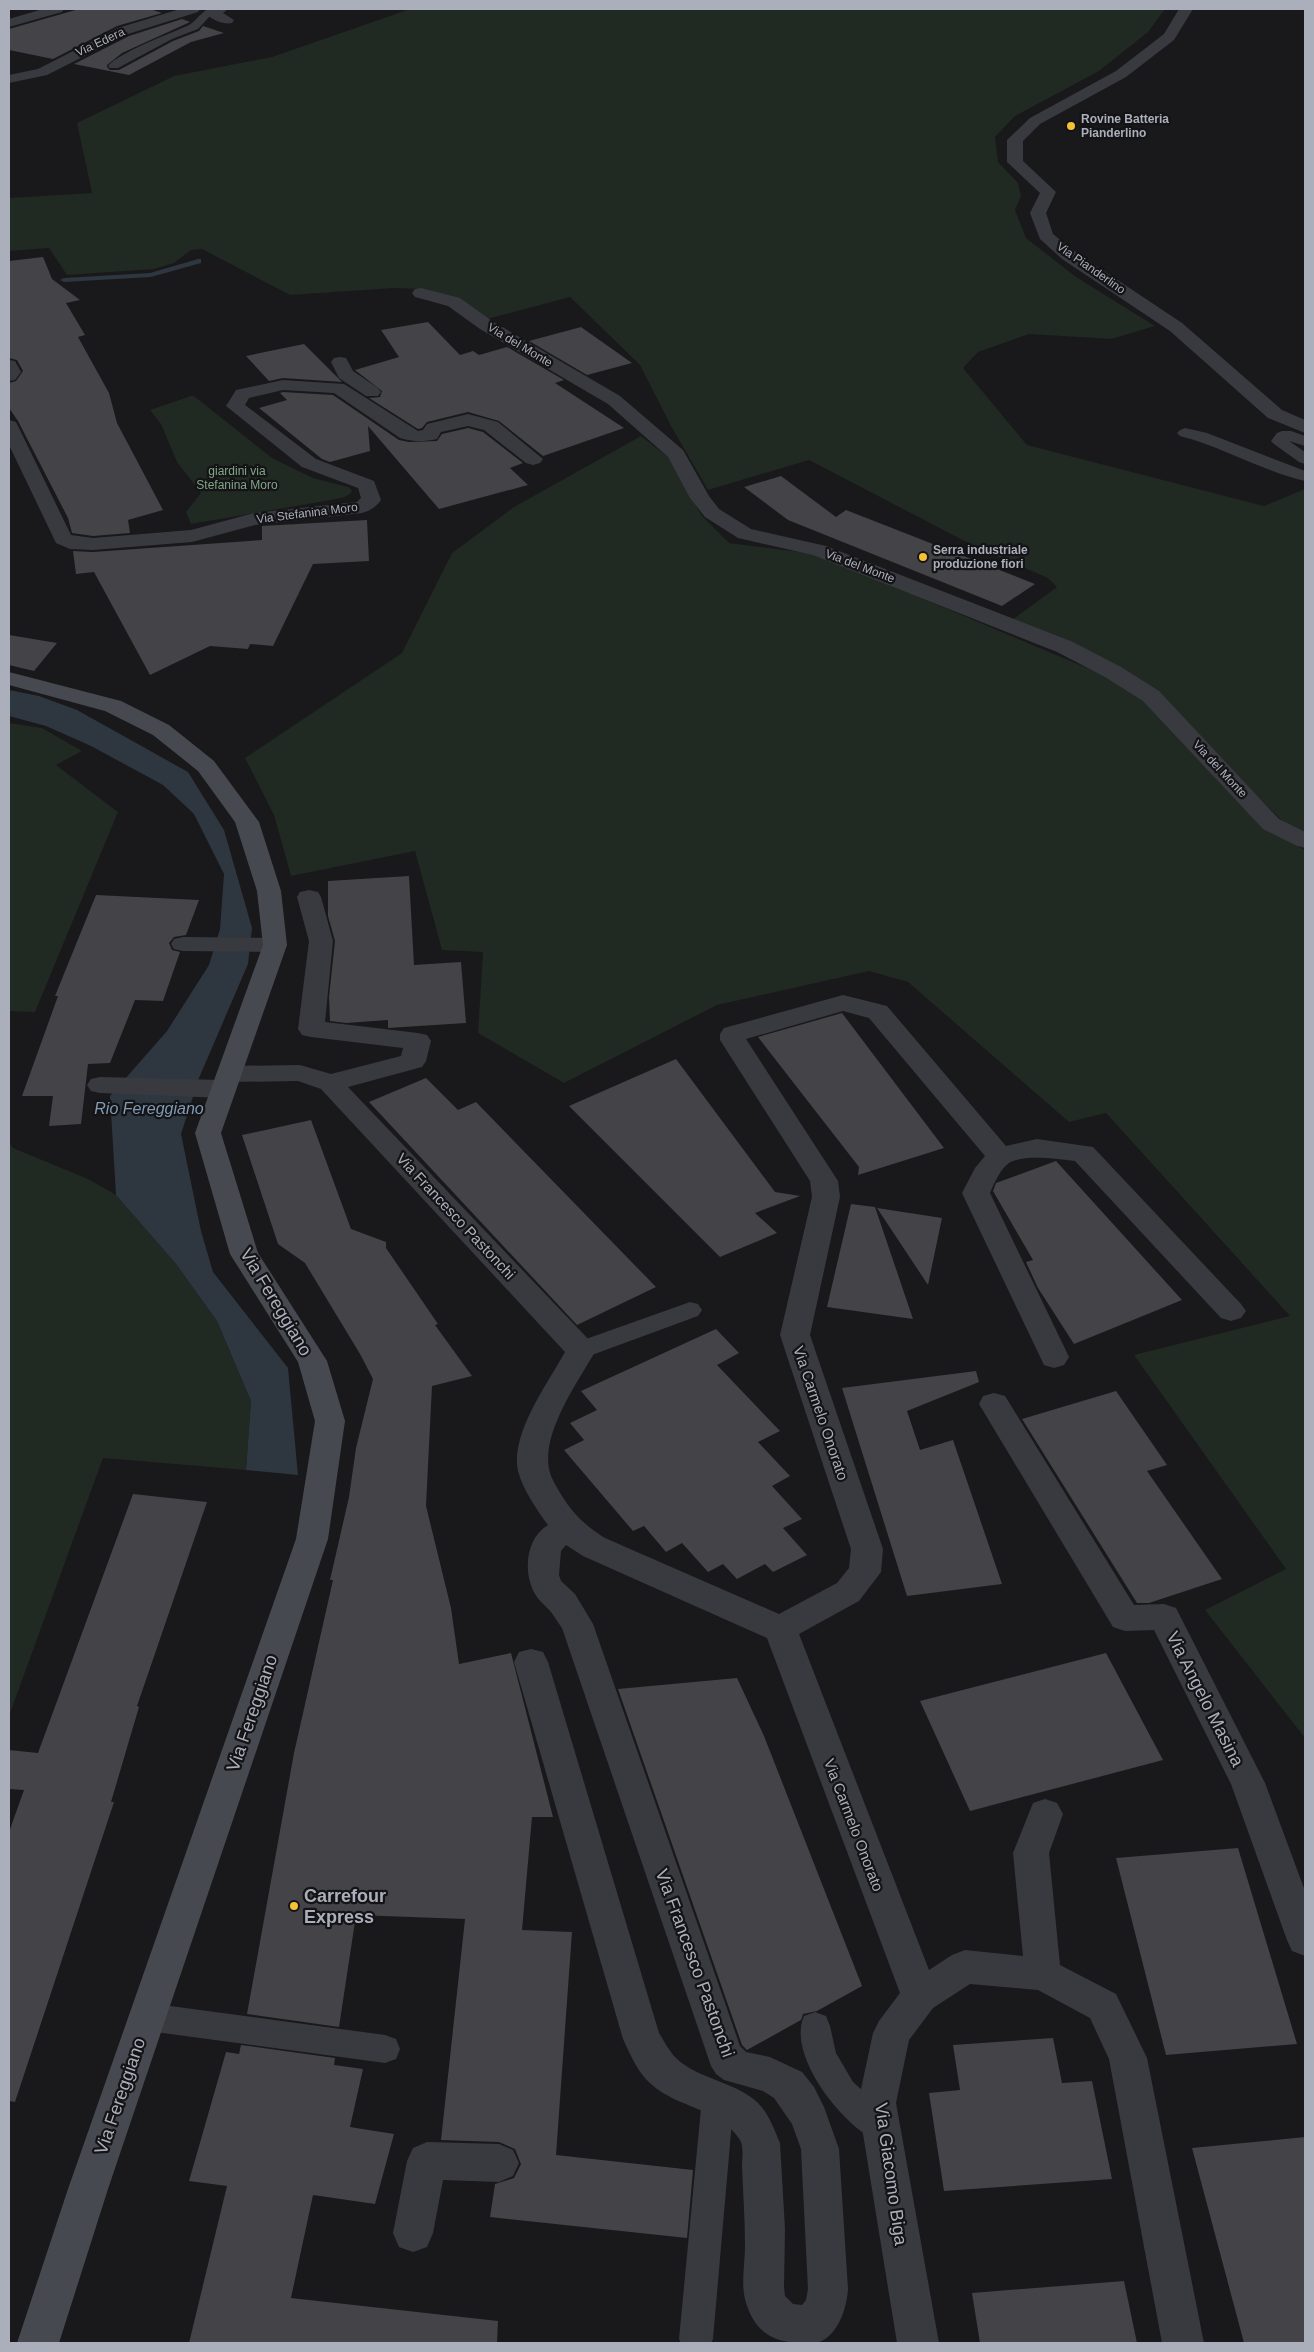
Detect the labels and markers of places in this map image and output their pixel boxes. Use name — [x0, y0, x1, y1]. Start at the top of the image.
place label: Rovine Batteria Pianderlino — [1081, 112, 1169, 140]
marker: Rovine Batteria Pianderlino — [1065, 120, 1077, 132]
place label: Serra industriale produzione fiori — [933, 543, 1028, 571]
marker: Serra industriale produzione fiori — [917, 551, 929, 563]
place label: Carrefour Express — [304, 1886, 386, 1927]
marker: Carrefour Express — [288, 1900, 300, 1912]

